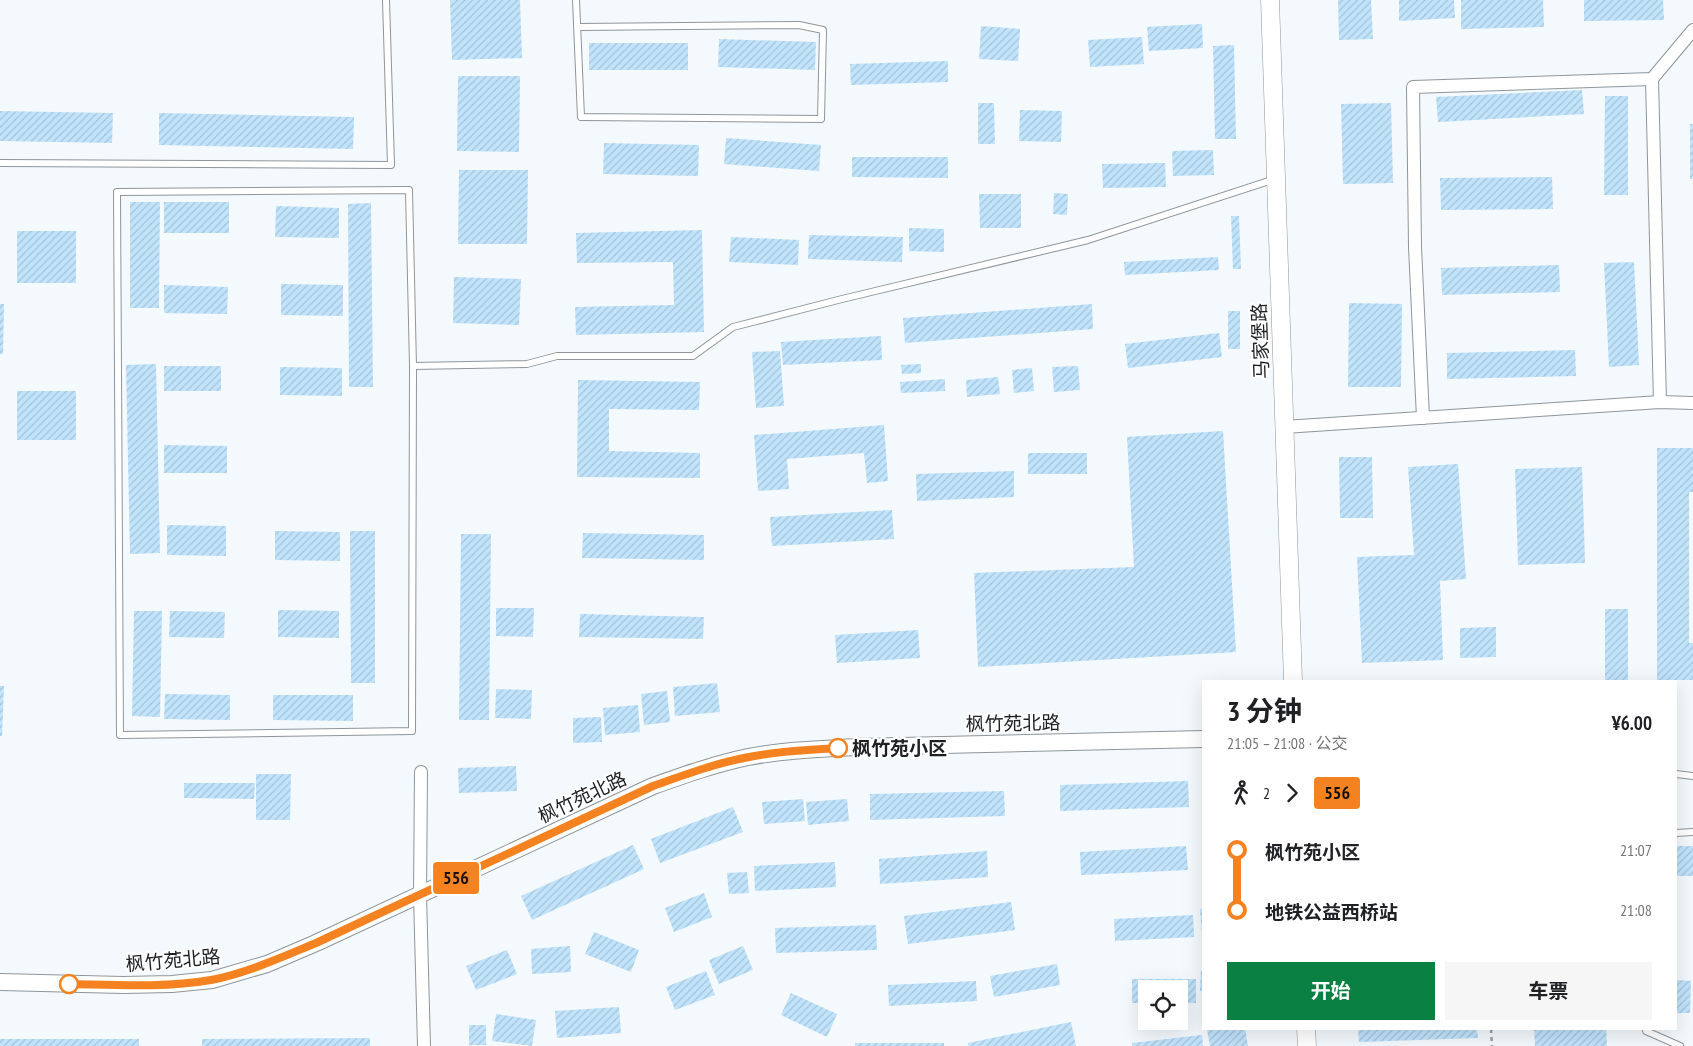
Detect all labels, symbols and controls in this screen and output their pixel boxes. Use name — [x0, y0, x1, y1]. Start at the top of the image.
street label: 马家堡路 — [1247, 303, 1273, 379]
text: 3 分钟 — [1227, 692, 1302, 729]
street label: 枫竹苑北路 — [965, 710, 1061, 736]
text: ¥6.00 — [1612, 711, 1652, 735]
text: 21:05 – 21:08 · 公交 — [1227, 733, 1347, 753]
place label: 枫竹苑小区 — [852, 736, 947, 760]
marker: 枫竹苑小区 — [828, 738, 848, 758]
street label: 枫竹苑北路 — [534, 766, 630, 828]
icon: walk — [1227, 779, 1255, 807]
icon: forward — [1278, 779, 1306, 807]
text: 556 — [1324, 781, 1350, 804]
text: 2 — [1263, 783, 1270, 803]
text: 枫竹苑小区 — [1265, 840, 1360, 864]
text: 21:07 — [1620, 840, 1652, 860]
line badge: 556 — [427, 862, 485, 894]
text: 556 — [443, 866, 469, 889]
text: 地铁公益西桥站 — [1265, 900, 1398, 924]
text: 21:08 — [1620, 900, 1652, 920]
street label: 枫竹苑北路 — [125, 944, 221, 976]
button: 开始 — [1227, 962, 1435, 1020]
button: 车票 — [1445, 962, 1652, 1020]
unlabelled marker — [59, 974, 79, 994]
map controls — [1138, 980, 1188, 1030]
button: locate — [1138, 980, 1188, 1030]

